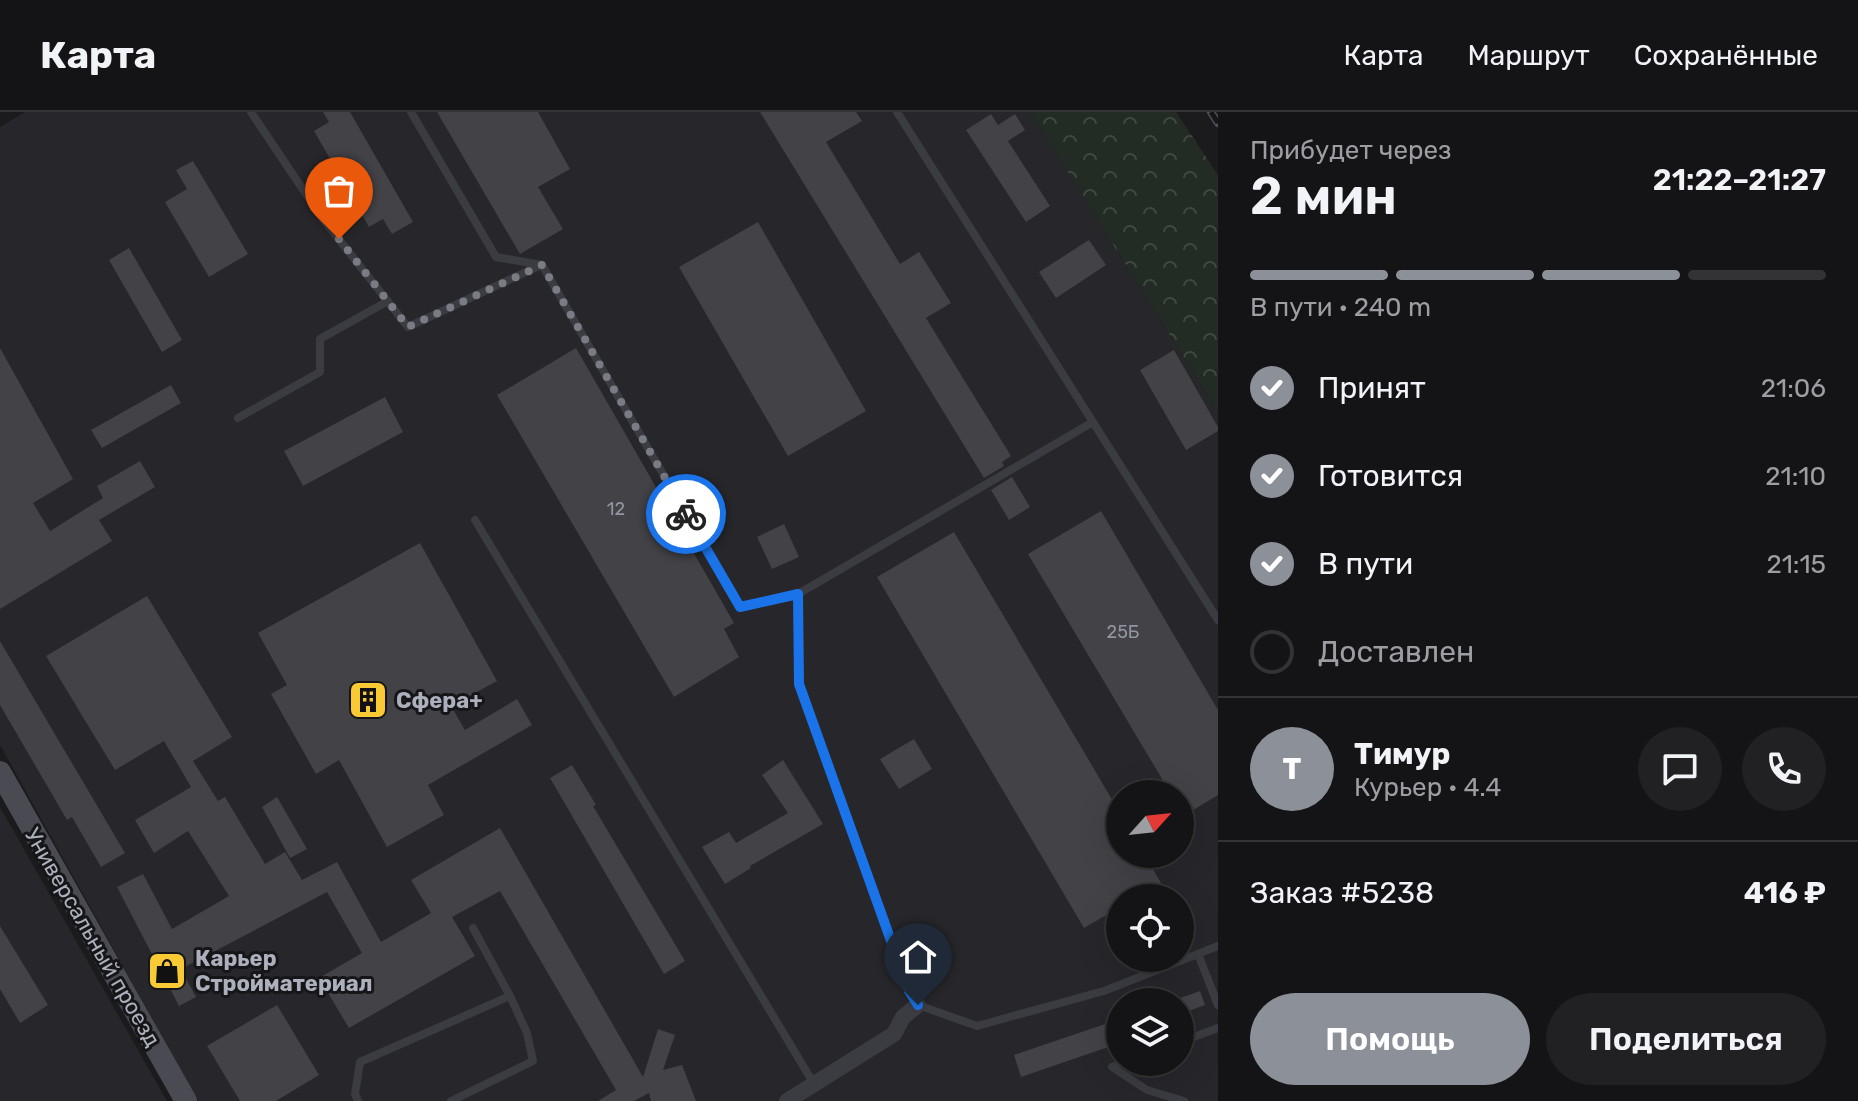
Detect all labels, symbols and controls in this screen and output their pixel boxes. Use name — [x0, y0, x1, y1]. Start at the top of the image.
text: Карта — [40, 32, 156, 78]
text: Карта — [1344, 39, 1423, 72]
text: Маршрут — [1467, 39, 1590, 72]
text: Сохранённые — [1634, 39, 1818, 72]
text: Прибудет через — [1250, 135, 1451, 166]
pin — [305, 157, 373, 239]
text: 21:22–21:27 — [1653, 162, 1826, 198]
text: 2 мин — [1250, 165, 1397, 227]
icon: bag — [317, 169, 361, 213]
text: В пути · 240 m — [1250, 292, 1431, 323]
icon: check — [1250, 366, 1294, 410]
text: Принят — [1318, 370, 1426, 406]
text: 21:06 — [1761, 373, 1826, 404]
icon: check — [1250, 454, 1294, 498]
text: Готовится — [1318, 458, 1463, 494]
text: 21:10 — [1765, 461, 1826, 492]
courier — [646, 474, 726, 554]
icon: bike — [664, 492, 708, 536]
house number: 12 — [607, 498, 625, 520]
icon: check — [1250, 542, 1294, 586]
text: В пути — [1318, 546, 1413, 582]
text: 21:15 — [1766, 549, 1826, 580]
house number: 25Б — [1107, 621, 1139, 643]
text: Доставлен — [1318, 634, 1474, 670]
building icon: Сфера+ — [347, 679, 389, 721]
place label: Сфера+ — [396, 687, 482, 714]
button: chat — [1638, 727, 1722, 811]
button: phone — [1742, 727, 1826, 811]
text: Тимур — [1354, 736, 1450, 772]
text: Т — [1283, 751, 1301, 787]
text: Курьер · 4.4 — [1354, 772, 1502, 803]
north arrow — [1106, 780, 1194, 868]
map controls — [1106, 780, 1194, 1076]
street label: Универсальный проезд — [19, 823, 166, 1051]
text: Заказ #5238 — [1250, 875, 1434, 911]
text: 416 ₽ — [1744, 875, 1826, 911]
button: locate — [1106, 884, 1194, 972]
pin — [884, 923, 952, 1005]
icon: home — [896, 935, 940, 979]
place label: Карьер Стройматериал — [195, 945, 373, 997]
shop icon: Карьер Стройматериал — [146, 950, 188, 992]
button: layers — [1106, 988, 1194, 1076]
button: Помощь — [1250, 993, 1530, 1085]
button: Поделиться — [1546, 993, 1826, 1085]

